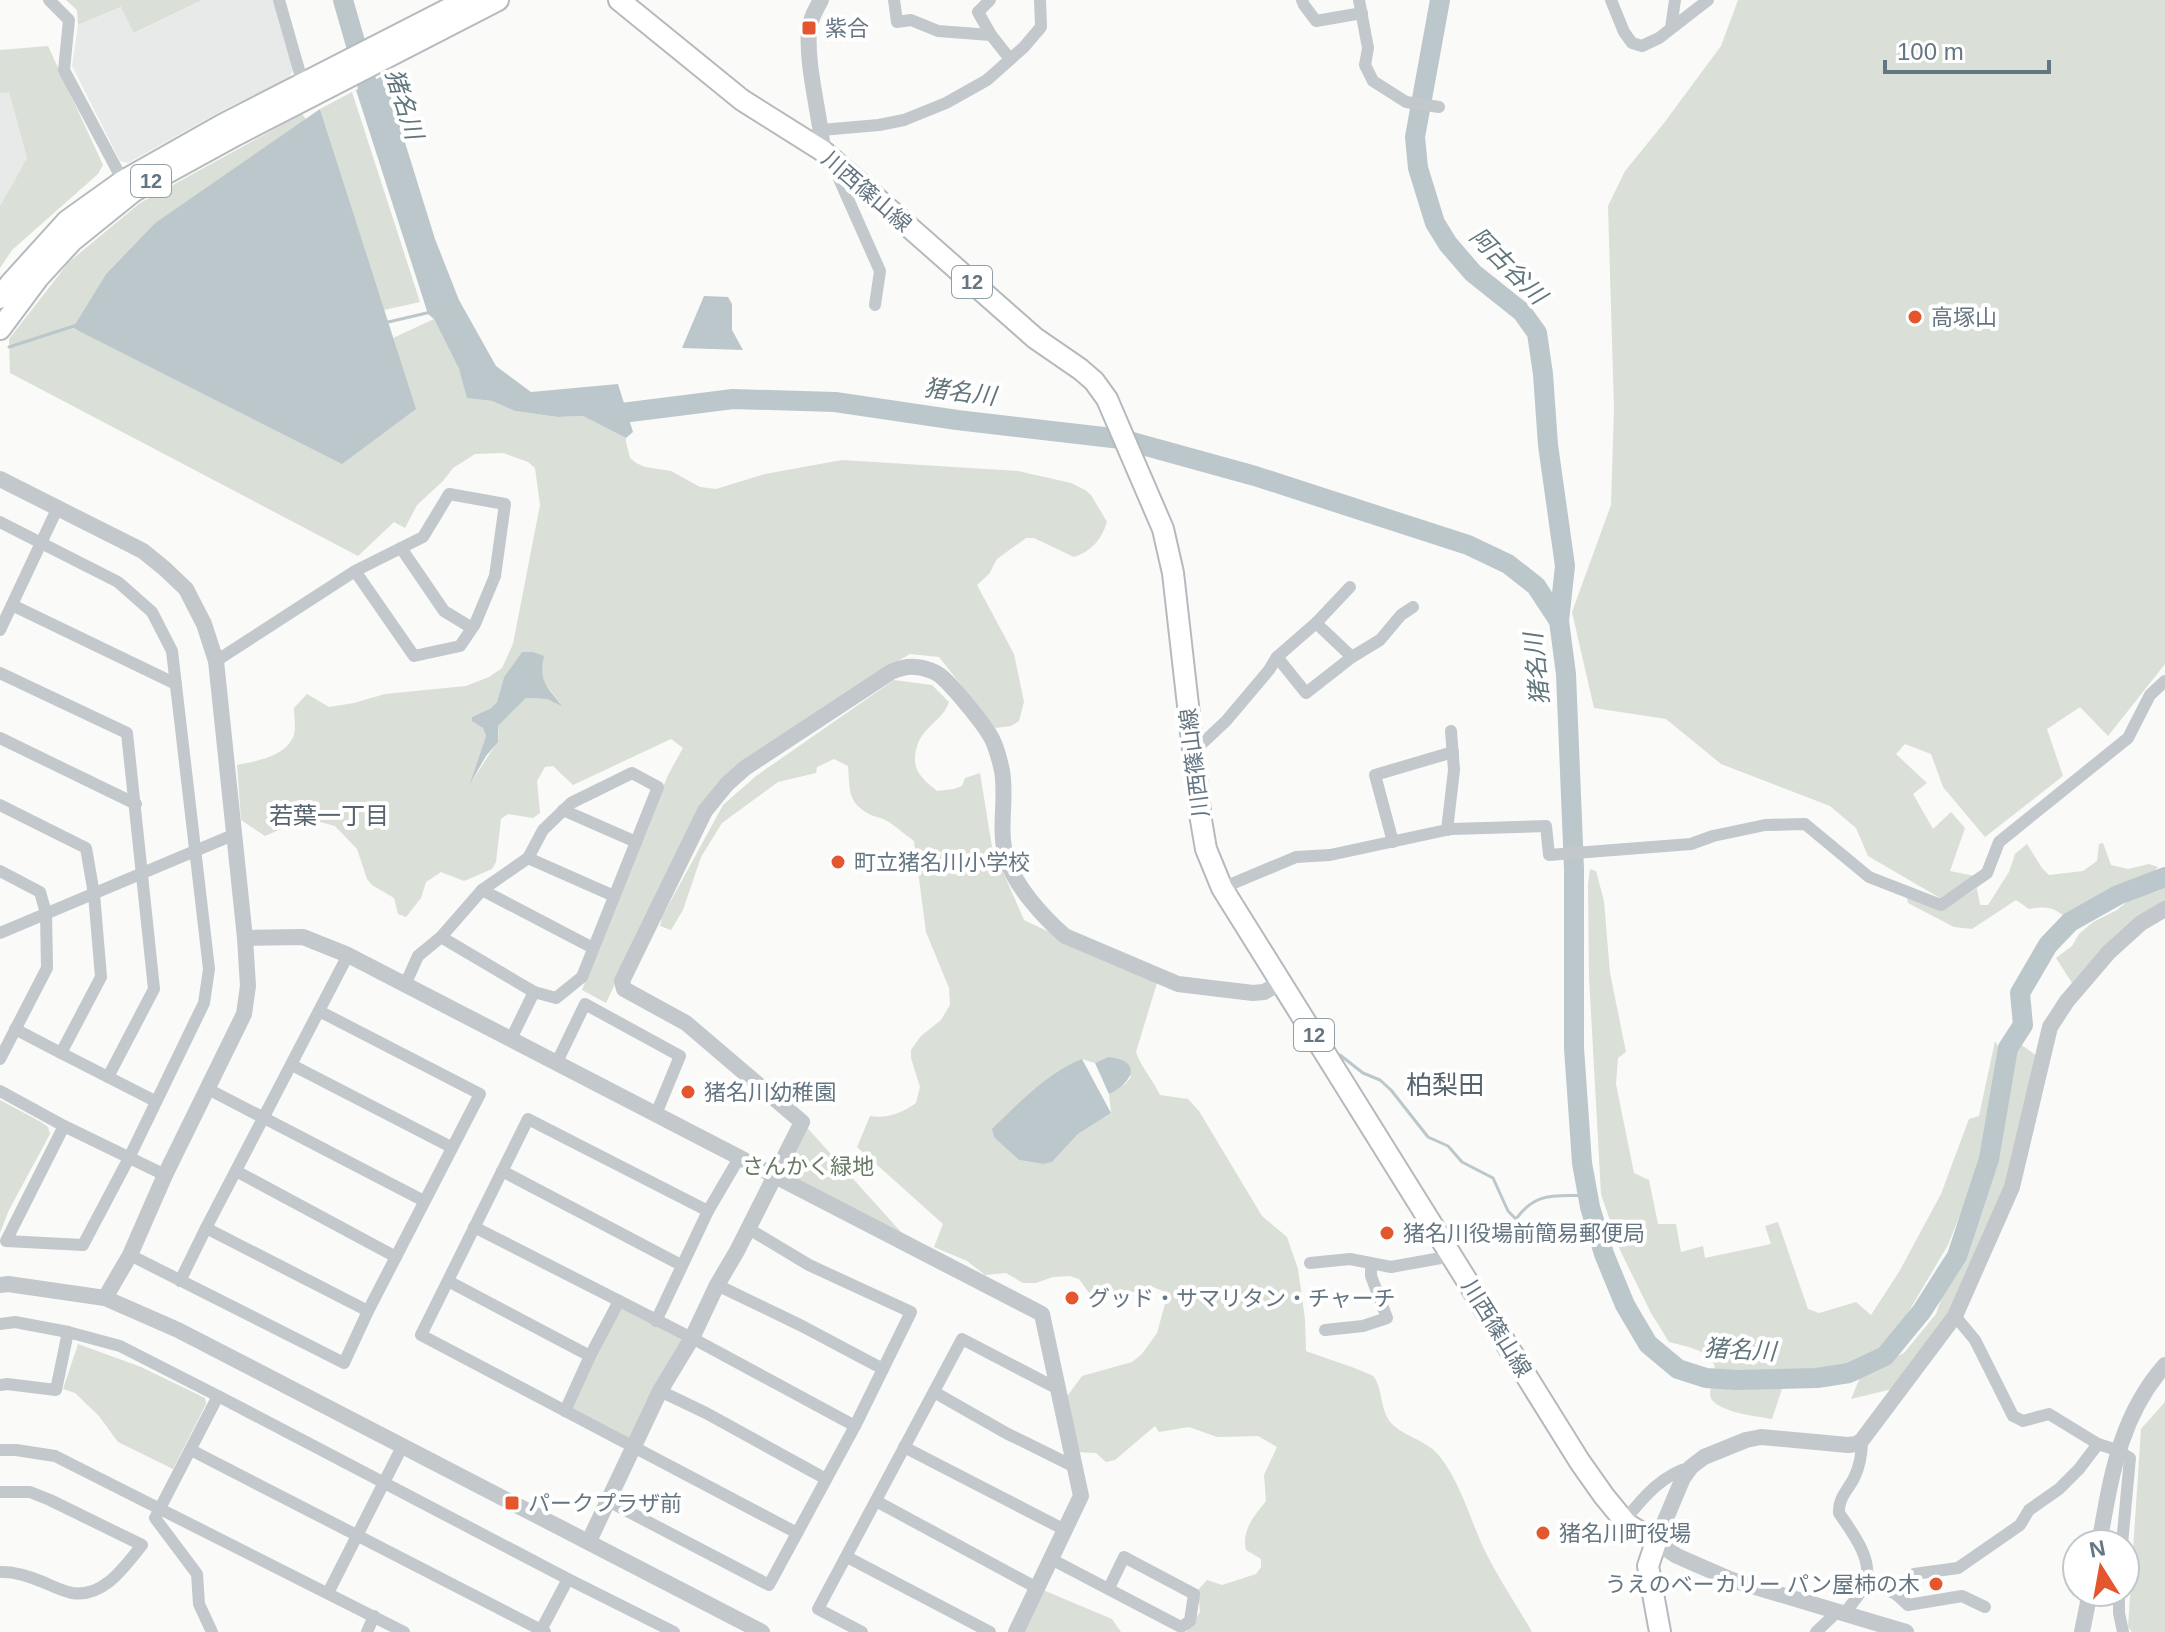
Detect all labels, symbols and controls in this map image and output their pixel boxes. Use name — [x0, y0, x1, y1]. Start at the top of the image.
place label: 紫合 — [825, 16, 869, 41]
marker: 紫合 — [800, 19, 818, 37]
scale bar — [1885, 24, 2049, 74]
text: 100 m — [1897, 38, 1964, 65]
water label: 猪名川 — [381, 65, 429, 145]
street label: 川西篠山線 — [817, 146, 916, 237]
road number: 12 — [131, 165, 171, 197]
water label: 阿古谷川 — [1465, 222, 1554, 311]
road number: 12 — [952, 266, 992, 298]
place label: 高塚山 — [1931, 305, 1997, 330]
marker: 高塚山 — [1906, 308, 1924, 326]
water label: 猪名川 — [923, 374, 1000, 410]
water label: 猪名川 — [1519, 629, 1554, 706]
street label: 川西篠山線 — [1175, 707, 1214, 819]
district label: 若葉一丁目 — [269, 802, 389, 829]
place label: 町立猪名川小学校 — [854, 850, 1030, 875]
marker: 町立猪名川小学校 — [829, 853, 847, 871]
road number: 12 — [1294, 1019, 1334, 1051]
district label: 柏梨田 — [1406, 1070, 1484, 1100]
place label: 猪名川幼稚園 — [704, 1080, 836, 1105]
marker: 猪名川幼稚園 — [679, 1083, 697, 1101]
park label: さんかく緑地 — [742, 1154, 874, 1179]
place label: 猪名川役場前簡易郵便局 — [1403, 1221, 1645, 1246]
marker: 猪名川役場前簡易郵便局 — [1378, 1224, 1396, 1242]
street label: 川西篠山線 — [1457, 1275, 1536, 1382]
place label: グッド・サマリタン・チャーチ — [1088, 1286, 1396, 1311]
marker: グッド・サマリタン・チャーチ — [1063, 1289, 1081, 1307]
water label: 猪名川 — [1703, 1334, 1780, 1365]
place label: パークプラザ前 — [528, 1491, 682, 1516]
marker: パークプラザ前 — [503, 1494, 521, 1512]
place label: 猪名川町役場 — [1559, 1521, 1691, 1546]
marker: 猪名川町役場 — [1534, 1524, 1552, 1542]
north arrow — [2061, 1528, 2141, 1608]
text: N — [2087, 1535, 2107, 1563]
place label: うえのベーカリー パン屋柿の木 — [1605, 1572, 1920, 1597]
marker: うえのベーカリー パン屋柿の木 — [1927, 1575, 1945, 1593]

